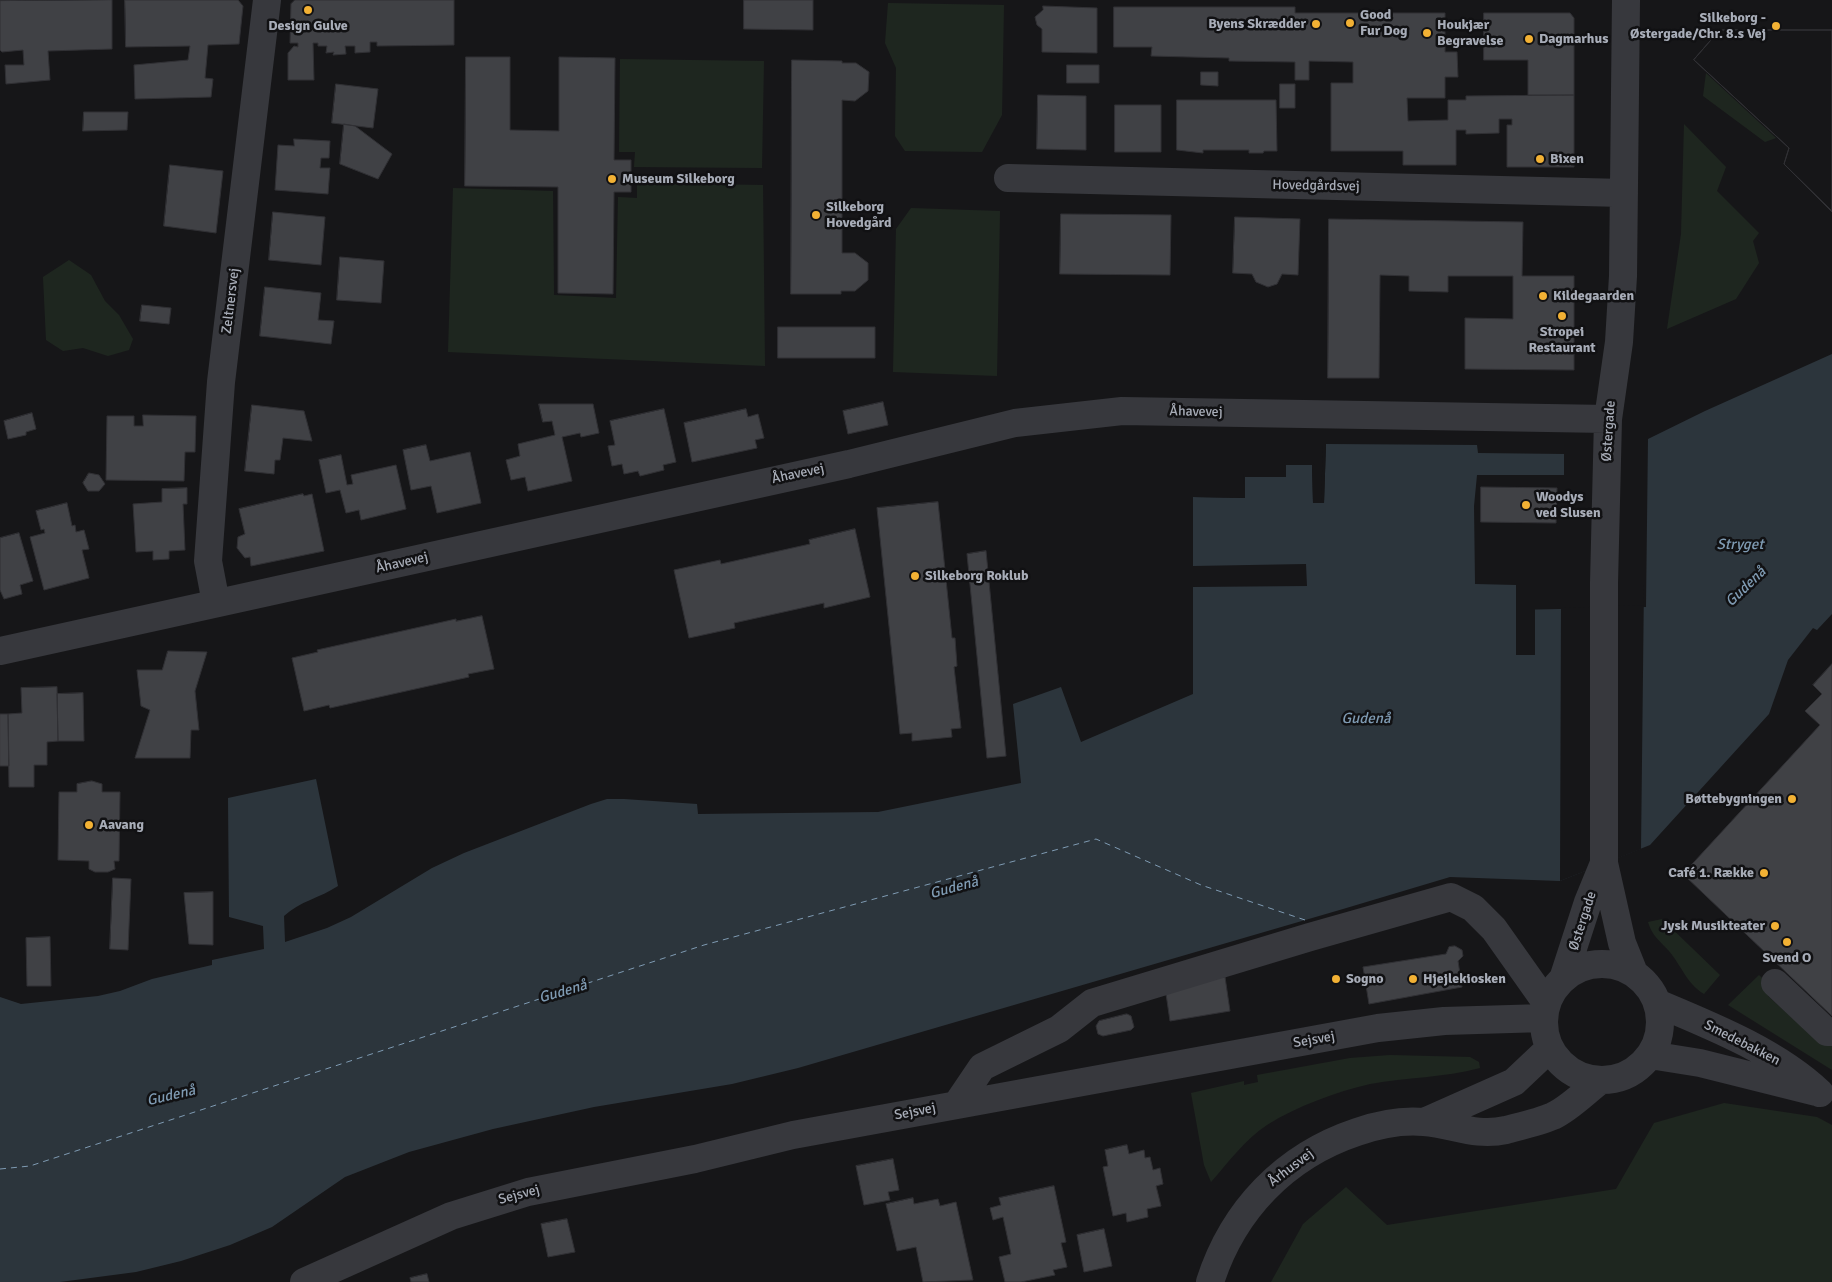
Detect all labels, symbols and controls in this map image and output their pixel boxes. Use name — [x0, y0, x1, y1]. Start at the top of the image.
marker: Design Gulve — [302, 4, 314, 16]
place label: Good Fur Dog — [1360, 7, 1408, 40]
place label: Silkeborg - Østergade/Chr. 8.s Vej — [1630, 10, 1766, 42]
place label: Byens Skrædder — [1208, 16, 1306, 32]
marker: Good Fur Dog — [1344, 17, 1356, 29]
place label: Houkjær Begravelse — [1437, 17, 1504, 49]
place label: Design Gulve — [268, 18, 348, 34]
marker: Byens Skrædder — [1310, 18, 1322, 30]
marker: Silkeborg - Østergade/Chr. 8.s Vej — [1770, 20, 1782, 32]
marker: Houkjær Begravelse — [1421, 27, 1433, 39]
place label: Dagmarhus — [1539, 31, 1608, 47]
marker: Dagmarhus — [1523, 33, 1535, 45]
place label: Bixen — [1550, 151, 1584, 167]
marker: Bixen — [1534, 153, 1546, 165]
place label: Museum Silkeborg — [622, 171, 735, 187]
marker: Museum Silkeborg — [606, 173, 618, 185]
street label: Hovedgårdsvej — [1272, 177, 1360, 195]
place label: Silkeborg Hovedgård — [826, 199, 892, 232]
marker: Silkeborg Hovedgård — [810, 209, 822, 221]
street label: Zeltnersvej — [219, 267, 243, 335]
place label: Kildegaarden — [1553, 288, 1634, 304]
marker: Kildegaarden — [1537, 290, 1549, 302]
marker: Stropei Restaurant — [1556, 310, 1568, 322]
place label: Stropei Restaurant — [1528, 324, 1596, 357]
street label: Østergade — [1598, 400, 1620, 462]
street label: Åhavevej — [1169, 403, 1223, 421]
street label: Åhavevej — [770, 460, 826, 488]
place label: Woodys ved Slusen — [1536, 489, 1601, 522]
marker: Woodys ved Slusen — [1520, 499, 1532, 511]
water label: Stryget — [1716, 536, 1764, 554]
street label: Åhavevej — [374, 549, 430, 577]
water label: Gudenå — [1722, 563, 1770, 611]
place label: Silkeborg Roklub — [925, 568, 1028, 584]
marker: Silkeborg Roklub — [909, 570, 921, 582]
water label: Gudenå — [1341, 710, 1391, 728]
place label: Bøttebygningen — [1685, 791, 1782, 807]
marker: Bøttebygningen — [1786, 793, 1798, 805]
place label: Aavang — [99, 817, 144, 833]
marker: Aavang — [83, 819, 95, 831]
place label: Café 1. Række — [1668, 865, 1754, 881]
marker: Café 1. Række — [1758, 867, 1770, 879]
water label: Gudenå — [928, 873, 980, 903]
street label: Østergade — [1566, 889, 1600, 953]
place label: Jysk Musikteater — [1661, 918, 1765, 934]
marker: Jysk Musikteater — [1769, 920, 1781, 932]
marker: Svend O — [1781, 936, 1793, 948]
place label: Svend O — [1763, 950, 1811, 966]
place label: Sogno — [1346, 971, 1384, 987]
place label: Hjejlekiosken — [1423, 971, 1506, 987]
marker: Sogno — [1330, 973, 1342, 985]
marker: Hjejlekiosken — [1407, 973, 1419, 985]
water label: Gudenå — [537, 977, 589, 1007]
street label: Smedebakken — [1701, 1017, 1783, 1069]
street label: Sejsvej — [1292, 1028, 1336, 1052]
water label: Gudenå — [145, 1082, 197, 1110]
street label: Sejsvej — [893, 1100, 937, 1124]
street label: Århusvej — [1265, 1146, 1317, 1190]
street label: Sejsvej — [497, 1181, 541, 1209]

